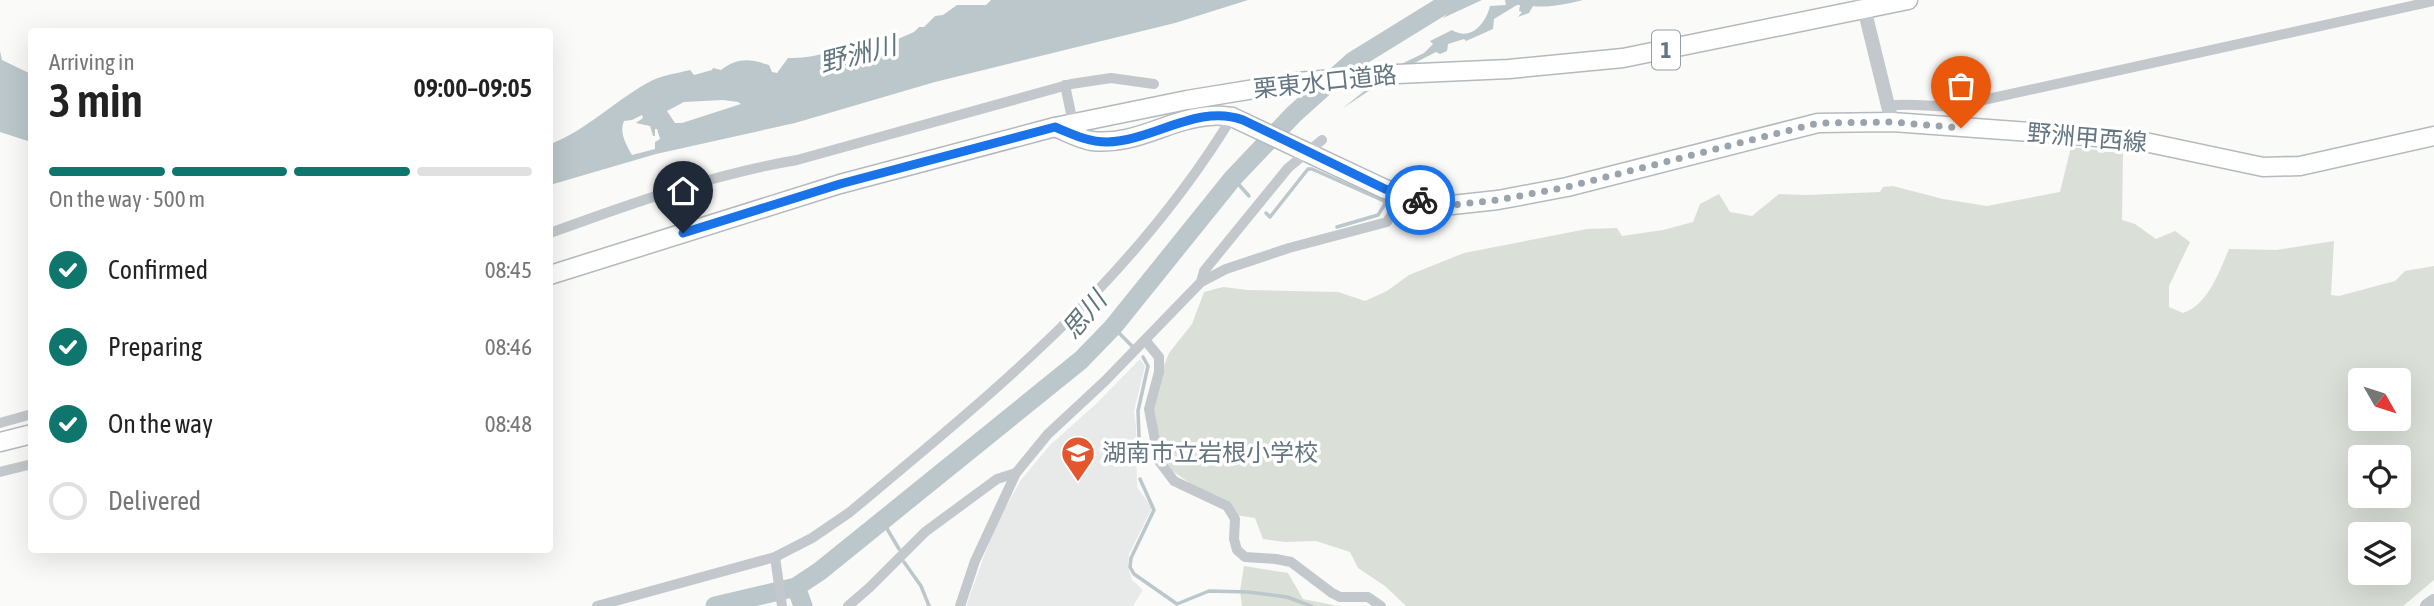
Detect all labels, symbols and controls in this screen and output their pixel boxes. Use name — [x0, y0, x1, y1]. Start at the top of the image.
water label: 野洲川 — [817, 29, 902, 78]
road number: 1 — [1652, 31, 1680, 70]
text: Arriving in — [49, 49, 135, 75]
pin — [1931, 56, 1991, 128]
street label: 栗東水口道路 — [1252, 61, 1398, 102]
icon: bag — [1942, 67, 1980, 105]
text: 09:00–09:05 — [414, 73, 532, 103]
text: 3 min — [49, 74, 143, 127]
street label: 野洲甲西線 — [2026, 119, 2148, 156]
pin — [653, 161, 713, 233]
courier — [1385, 165, 1455, 235]
icon: home — [664, 172, 702, 210]
icon: bike — [1401, 181, 1439, 219]
text: On the way · 500 m — [49, 186, 205, 212]
icon: check — [49, 251, 87, 289]
text: Confirmed — [108, 255, 208, 285]
text: 08:45 — [485, 257, 532, 283]
water label: 思川 — [1056, 283, 1114, 345]
icon: check — [49, 328, 87, 366]
text: Preparing — [108, 332, 202, 362]
text: 08:46 — [485, 334, 532, 360]
north arrow — [2348, 368, 2412, 430]
map controls — [2348, 368, 2411, 585]
icon: check — [49, 405, 87, 443]
text: On the way — [108, 409, 213, 439]
text: 08:48 — [485, 411, 532, 437]
school or university icon: 湖南市立岩根小学校 — [1059, 434, 1097, 483]
place label: 湖南市立岩根小学校 — [1102, 439, 1318, 466]
button: locate — [2348, 445, 2411, 508]
text: Delivered — [108, 486, 201, 516]
button: layers — [2348, 522, 2411, 585]

